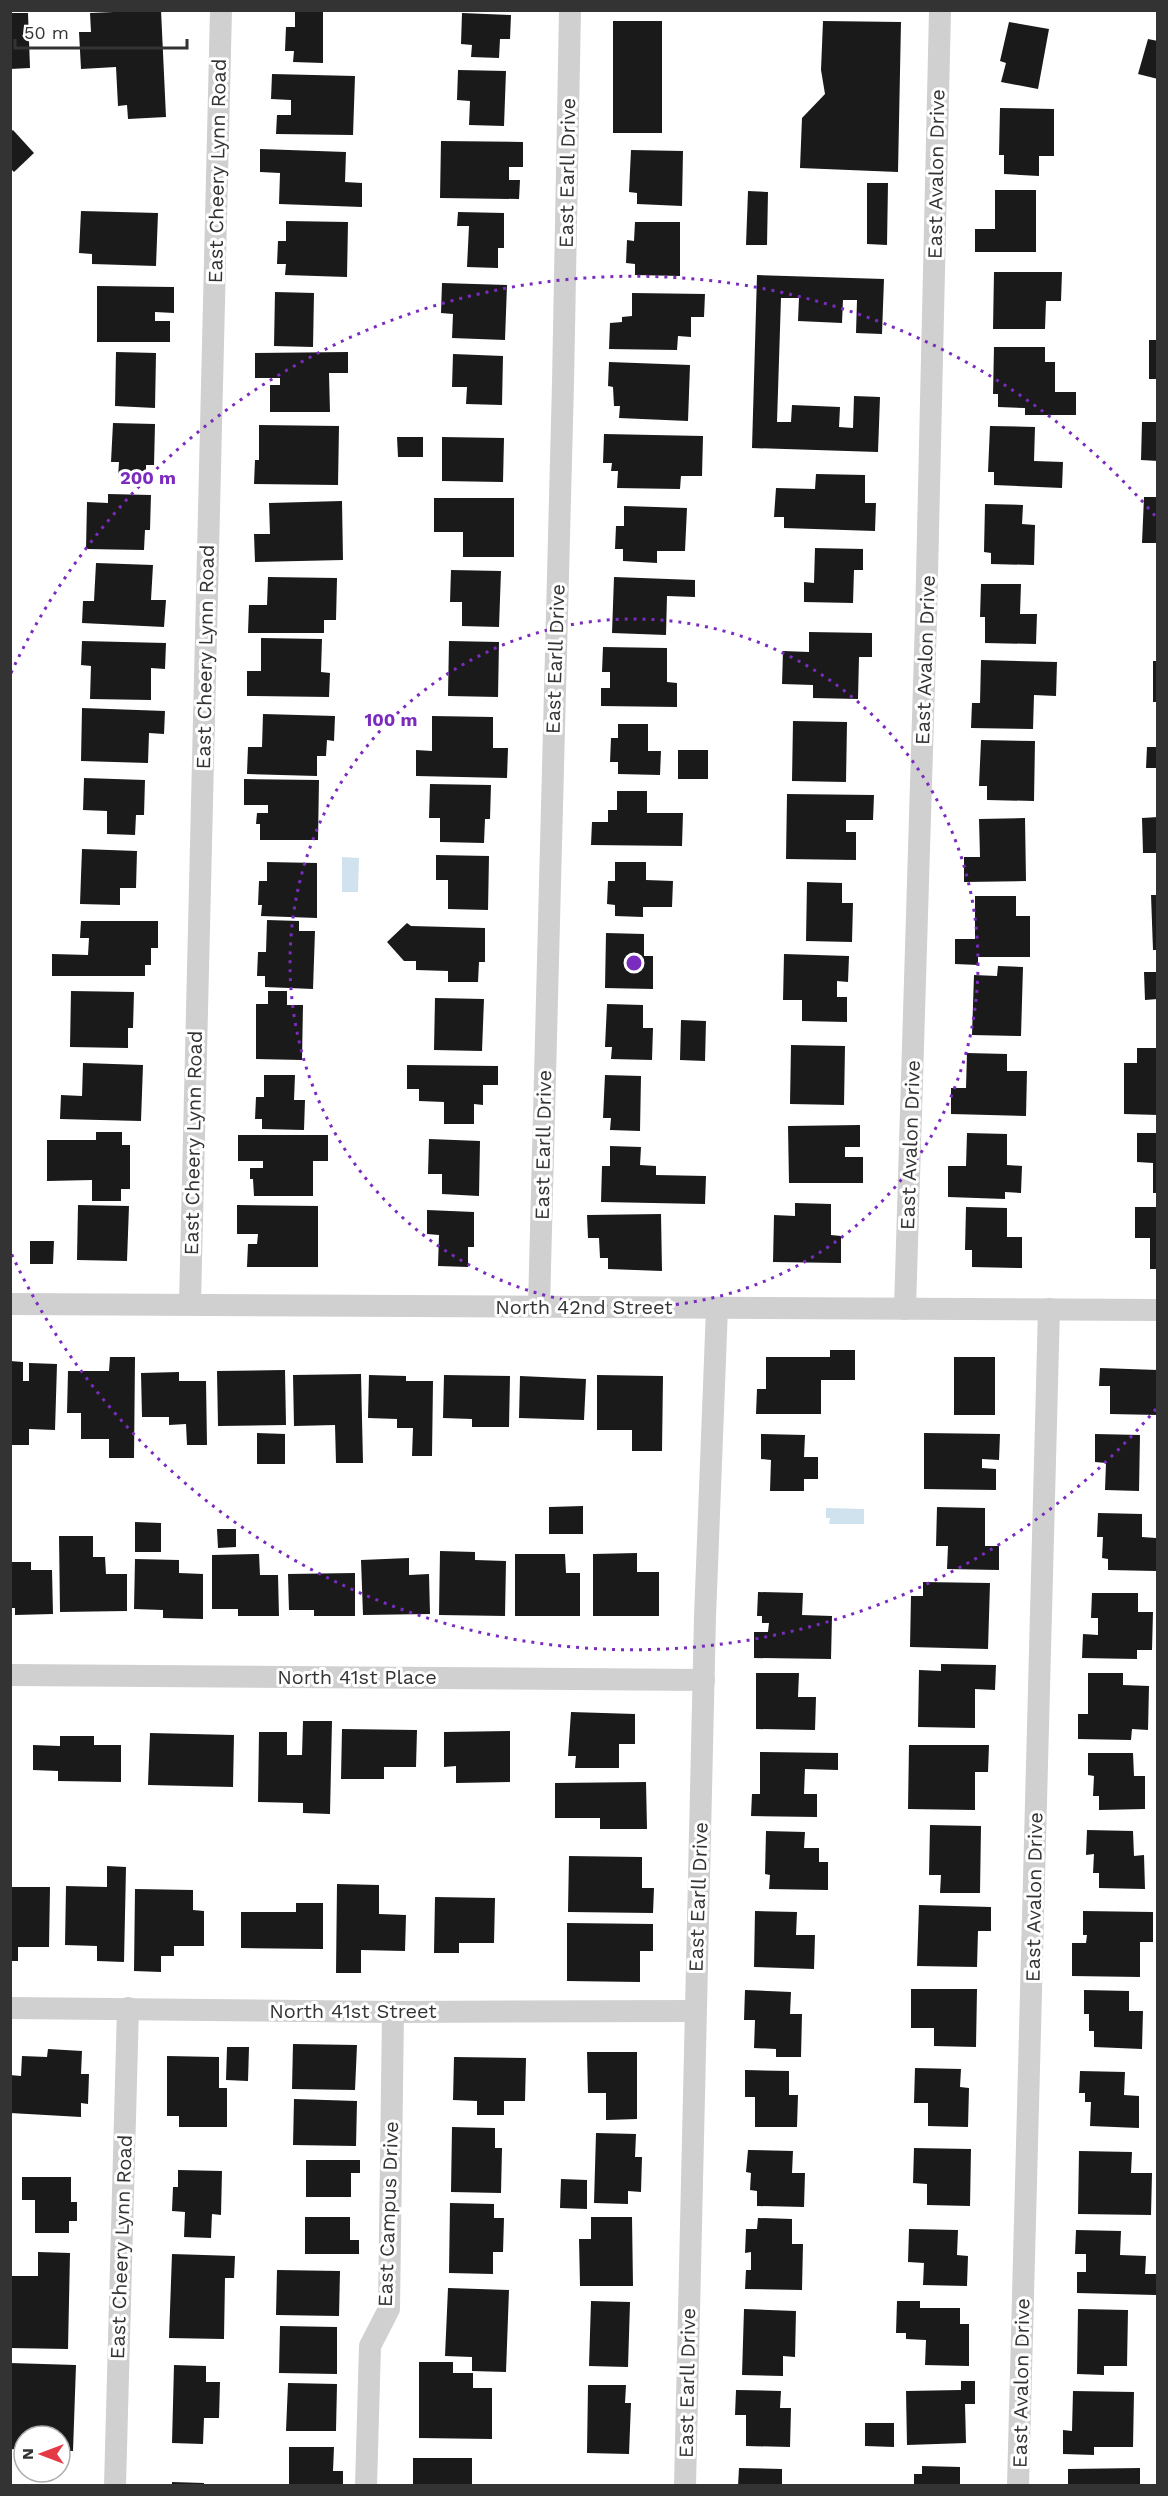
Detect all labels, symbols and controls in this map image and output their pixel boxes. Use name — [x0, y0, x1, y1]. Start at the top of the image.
scale bar — [15, 12, 188, 50]
text: 50 m — [24, 22, 69, 43]
street label: East Cheery Lynn Road — [203, 58, 231, 284]
street label: East Avalon Drive — [923, 89, 949, 259]
street label: East Earll Drive — [554, 98, 580, 248]
text: 200 m — [120, 467, 176, 488]
street label: East Cheery Lynn Road — [191, 544, 219, 770]
street label: East Avalon Drive — [910, 575, 940, 745]
street label: East Earll Drive — [540, 584, 570, 734]
text: 100 m — [364, 709, 418, 730]
centre of rings — [624, 953, 644, 973]
street label: East Cheery Lynn Road — [179, 1030, 207, 1256]
street label: East Avalon Drive — [895, 1060, 925, 1230]
street label: East Earll Drive — [530, 1070, 556, 1220]
street label: North 42nd Street — [495, 1295, 673, 1319]
street label: North 41st Place — [277, 1665, 437, 1689]
street label: East Avalon Drive — [1021, 1812, 1047, 1982]
street label: East Earll Drive — [683, 1822, 713, 1972]
street label: North 41st Street — [269, 1999, 437, 2023]
street label: East Campus Drive — [373, 2121, 403, 2307]
street label: East Cheery Lynn Road — [105, 2134, 137, 2360]
street label: East Avalon Drive — [1008, 2298, 1034, 2468]
street label: East Earll Drive — [674, 2308, 700, 2458]
north arrow — [12, 2424, 72, 2484]
text: N — [18, 2448, 37, 2460]

